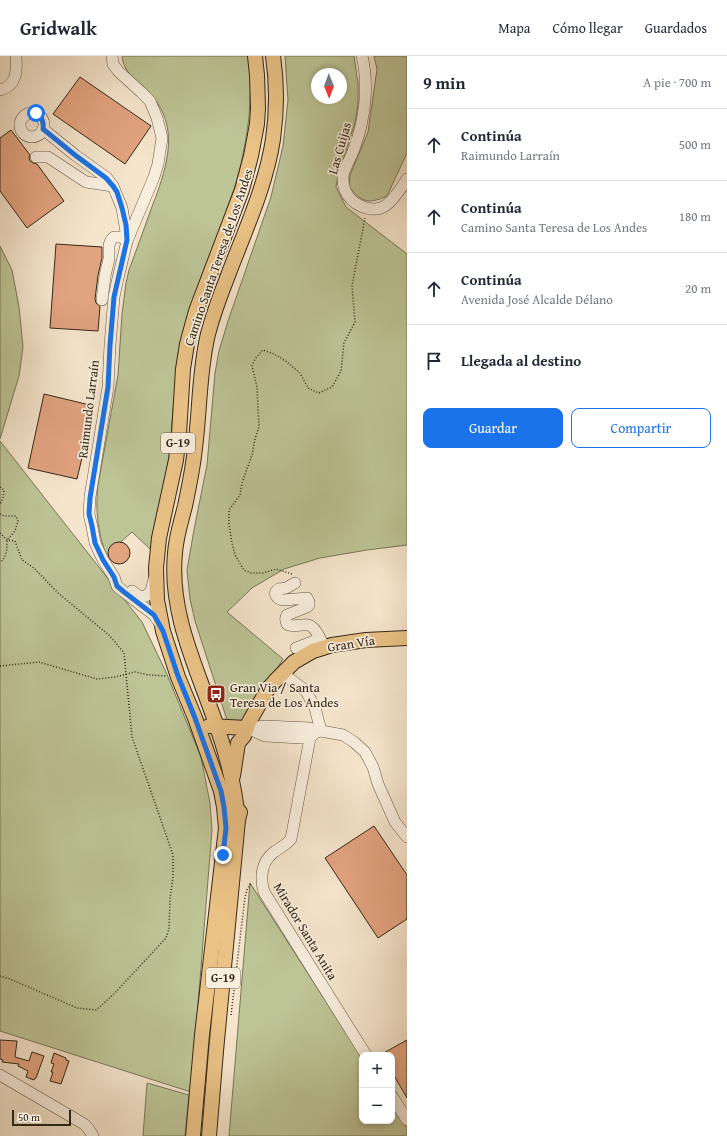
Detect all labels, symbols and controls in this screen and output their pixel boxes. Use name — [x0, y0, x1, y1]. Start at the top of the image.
text: Gridwalk — [20, 14, 97, 42]
text: Mapa — [498, 18, 530, 38]
text: Cómo llegar — [552, 18, 623, 38]
text: Guardados — [645, 18, 707, 38]
north arrow — [311, 68, 347, 104]
text: 9 min — [423, 70, 465, 95]
text: A pie · 700 m — [643, 73, 711, 92]
route start — [27, 104, 45, 122]
street label: Las Cuijas — [323, 120, 356, 176]
text: Continúa — [461, 125, 522, 146]
icon: ahead — [423, 134, 445, 156]
text: 500 m — [679, 135, 711, 154]
text: Raimundo Larraín — [461, 146, 560, 165]
street label: Camino Santa Teresa de Los Andes — [179, 166, 258, 348]
text: Continúa — [461, 197, 522, 218]
icon: ahead — [423, 206, 445, 228]
text: 180 m — [679, 207, 711, 226]
text: Camino Santa Teresa de Los Andes — [461, 218, 647, 237]
text: Continúa — [461, 269, 522, 290]
icon: ahead — [423, 278, 445, 300]
text: 20 m — [685, 279, 711, 298]
text: Avenida José Alcalde Délano — [461, 290, 613, 309]
icon: arrive — [423, 350, 445, 372]
text: Llegada al destino — [461, 350, 581, 371]
street label: Raimundo Larraín — [73, 358, 104, 459]
button: Guardar — [423, 408, 563, 448]
button: Compartir — [571, 408, 711, 448]
road number: G-19 — [161, 433, 195, 453]
street label: Gran Vía — [326, 630, 377, 657]
place label: Gran Via / Santa Teresa de Los Andes — [230, 678, 339, 712]
bus stop icon: Gran Via / Santa Teresa de Los Andes — [205, 683, 227, 705]
route end — [214, 846, 232, 864]
street label: Mirador Santa Anita — [269, 879, 343, 984]
road number: G-19 — [206, 968, 240, 988]
map controls — [359, 1052, 395, 1124]
button: + — [359, 1052, 395, 1088]
button: − — [359, 1088, 395, 1124]
scale bar — [12, 1108, 71, 1127]
text: 50 m — [18, 1109, 40, 1125]

